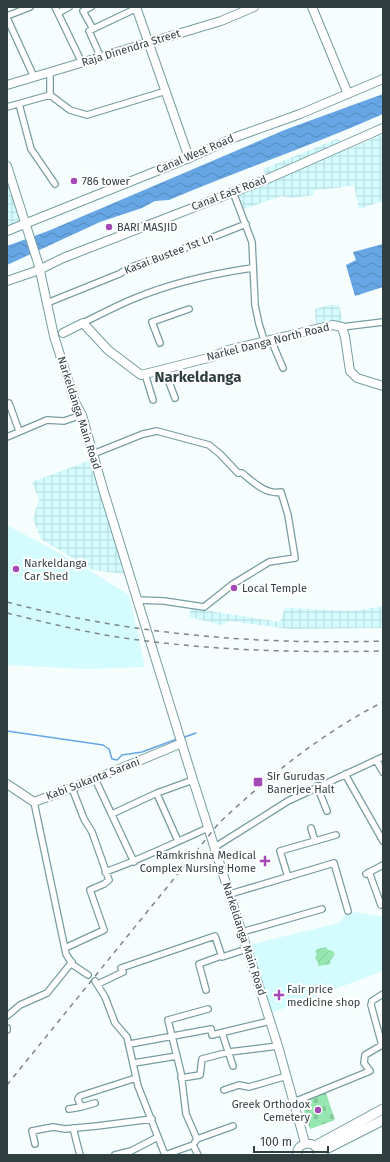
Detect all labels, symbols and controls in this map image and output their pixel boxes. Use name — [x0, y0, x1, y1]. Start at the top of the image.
street label: Raja Dinendra Street — [80, 27, 182, 69]
street label: Canal West Road — [154, 132, 236, 176]
street label: Canal East Road — [190, 173, 268, 213]
place label: 786 tower — [82, 175, 131, 188]
marker: 786 tower — [69, 176, 79, 186]
place label: BARI MASJID — [117, 221, 177, 234]
marker: BARI MASJID — [104, 222, 114, 232]
street label: Kasai Bustee 1st Ln — [122, 231, 216, 277]
street label: Narkel Danga North Road — [205, 320, 331, 364]
street label: Narkeldanga Main Road — [55, 355, 103, 471]
district label: Narkeldanga — [155, 368, 241, 386]
place label: Narkeldanga Car Shed — [24, 557, 87, 583]
marker: Narkeldanga Car Shed — [11, 564, 21, 574]
place label: Local Temple — [242, 582, 307, 595]
marker: Local Temple — [229, 583, 239, 593]
street label: Kabi Sukanta Sarani — [44, 755, 142, 803]
place label: Sir Gurudas Banerjee Halt — [267, 770, 335, 796]
marker: Sir Gurudas Banerjee Halt — [252, 776, 264, 788]
place label: Ramkrishna Medical Complex Nursing Home — [140, 849, 256, 875]
marker: Ramkrishna Medical Complex Nursing Home — [259, 855, 271, 867]
street label: Narkeldanga Main Road — [220, 881, 268, 997]
place label: Fair price medicine shop — [287, 983, 360, 1009]
marker: Fair price medicine shop — [274, 990, 284, 1000]
place label: Greek Orthodox Cemetery — [232, 1098, 311, 1124]
marker: Greek Orthodox Cemetery — [313, 1105, 323, 1115]
scale bar — [254, 1128, 328, 1154]
text: 100 m — [260, 1135, 292, 1149]

